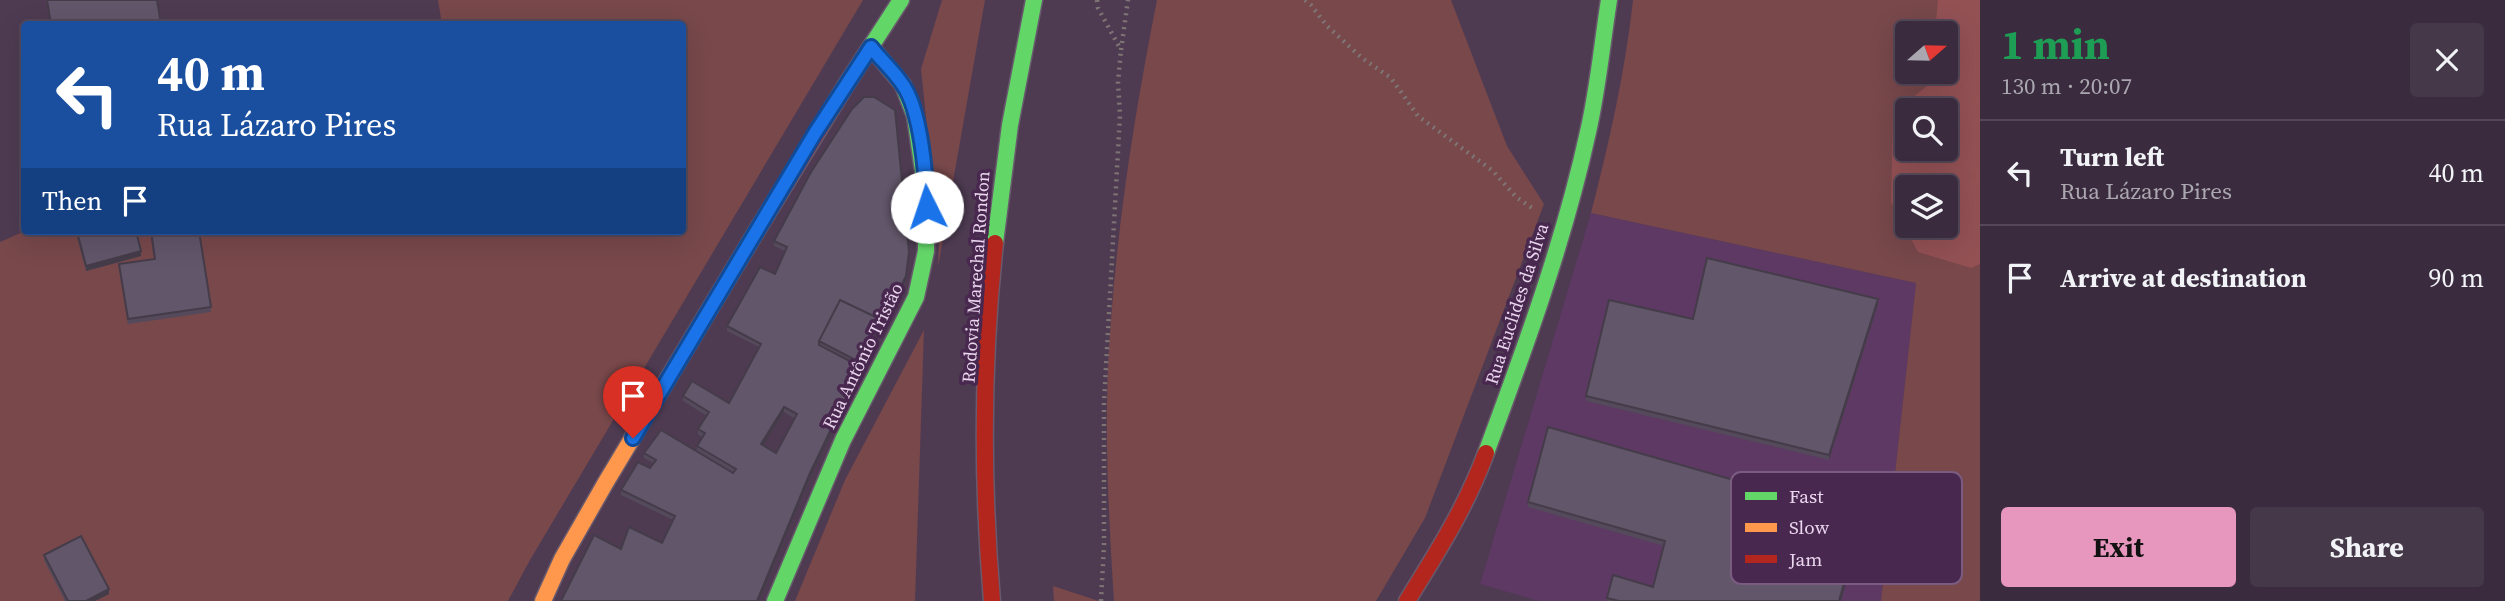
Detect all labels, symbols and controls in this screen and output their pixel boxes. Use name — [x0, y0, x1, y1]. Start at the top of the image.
text: 1 min — [2001, 15, 2110, 73]
north arrow — [1895, 21, 1958, 84]
map controls — [1895, 21, 1958, 238]
button: close — [2410, 23, 2484, 97]
text: 40 m — [157, 39, 265, 106]
icon: left — [42, 49, 133, 140]
text: 130 m · 20:07 — [2001, 70, 2132, 102]
button: search — [1895, 98, 1958, 161]
text: Rua Lázaro Pires — [157, 103, 396, 147]
text: Turn left — [2060, 139, 2164, 175]
icon: left — [2001, 154, 2039, 192]
text: 40 m — [2429, 155, 2484, 191]
position arrow — [890, 170, 964, 244]
street label: Rodovia Marechal Rondon — [956, 170, 995, 384]
button: layers — [1895, 175, 1958, 238]
text: Rua Lázaro Pires — [2060, 175, 2232, 207]
icon: arrive — [116, 182, 154, 220]
text: Then — [42, 183, 102, 219]
street label: Rua Euclides da Silva — [1479, 219, 1555, 388]
icon: arrive — [2001, 259, 2039, 297]
text: Arrive at destination — [2060, 260, 2307, 296]
text: 90 m — [2429, 260, 2484, 296]
street label: Rua Antônio Tristão — [816, 278, 909, 433]
pin — [603, 366, 663, 438]
icon: arrive — [614, 377, 652, 415]
legend — [1731, 472, 1962, 584]
text: Fast — [1789, 483, 1824, 509]
button: Exit — [2001, 507, 2236, 587]
button: Share — [2250, 507, 2484, 587]
text: Slow — [1789, 514, 1830, 540]
text: Jam — [1788, 546, 1822, 572]

